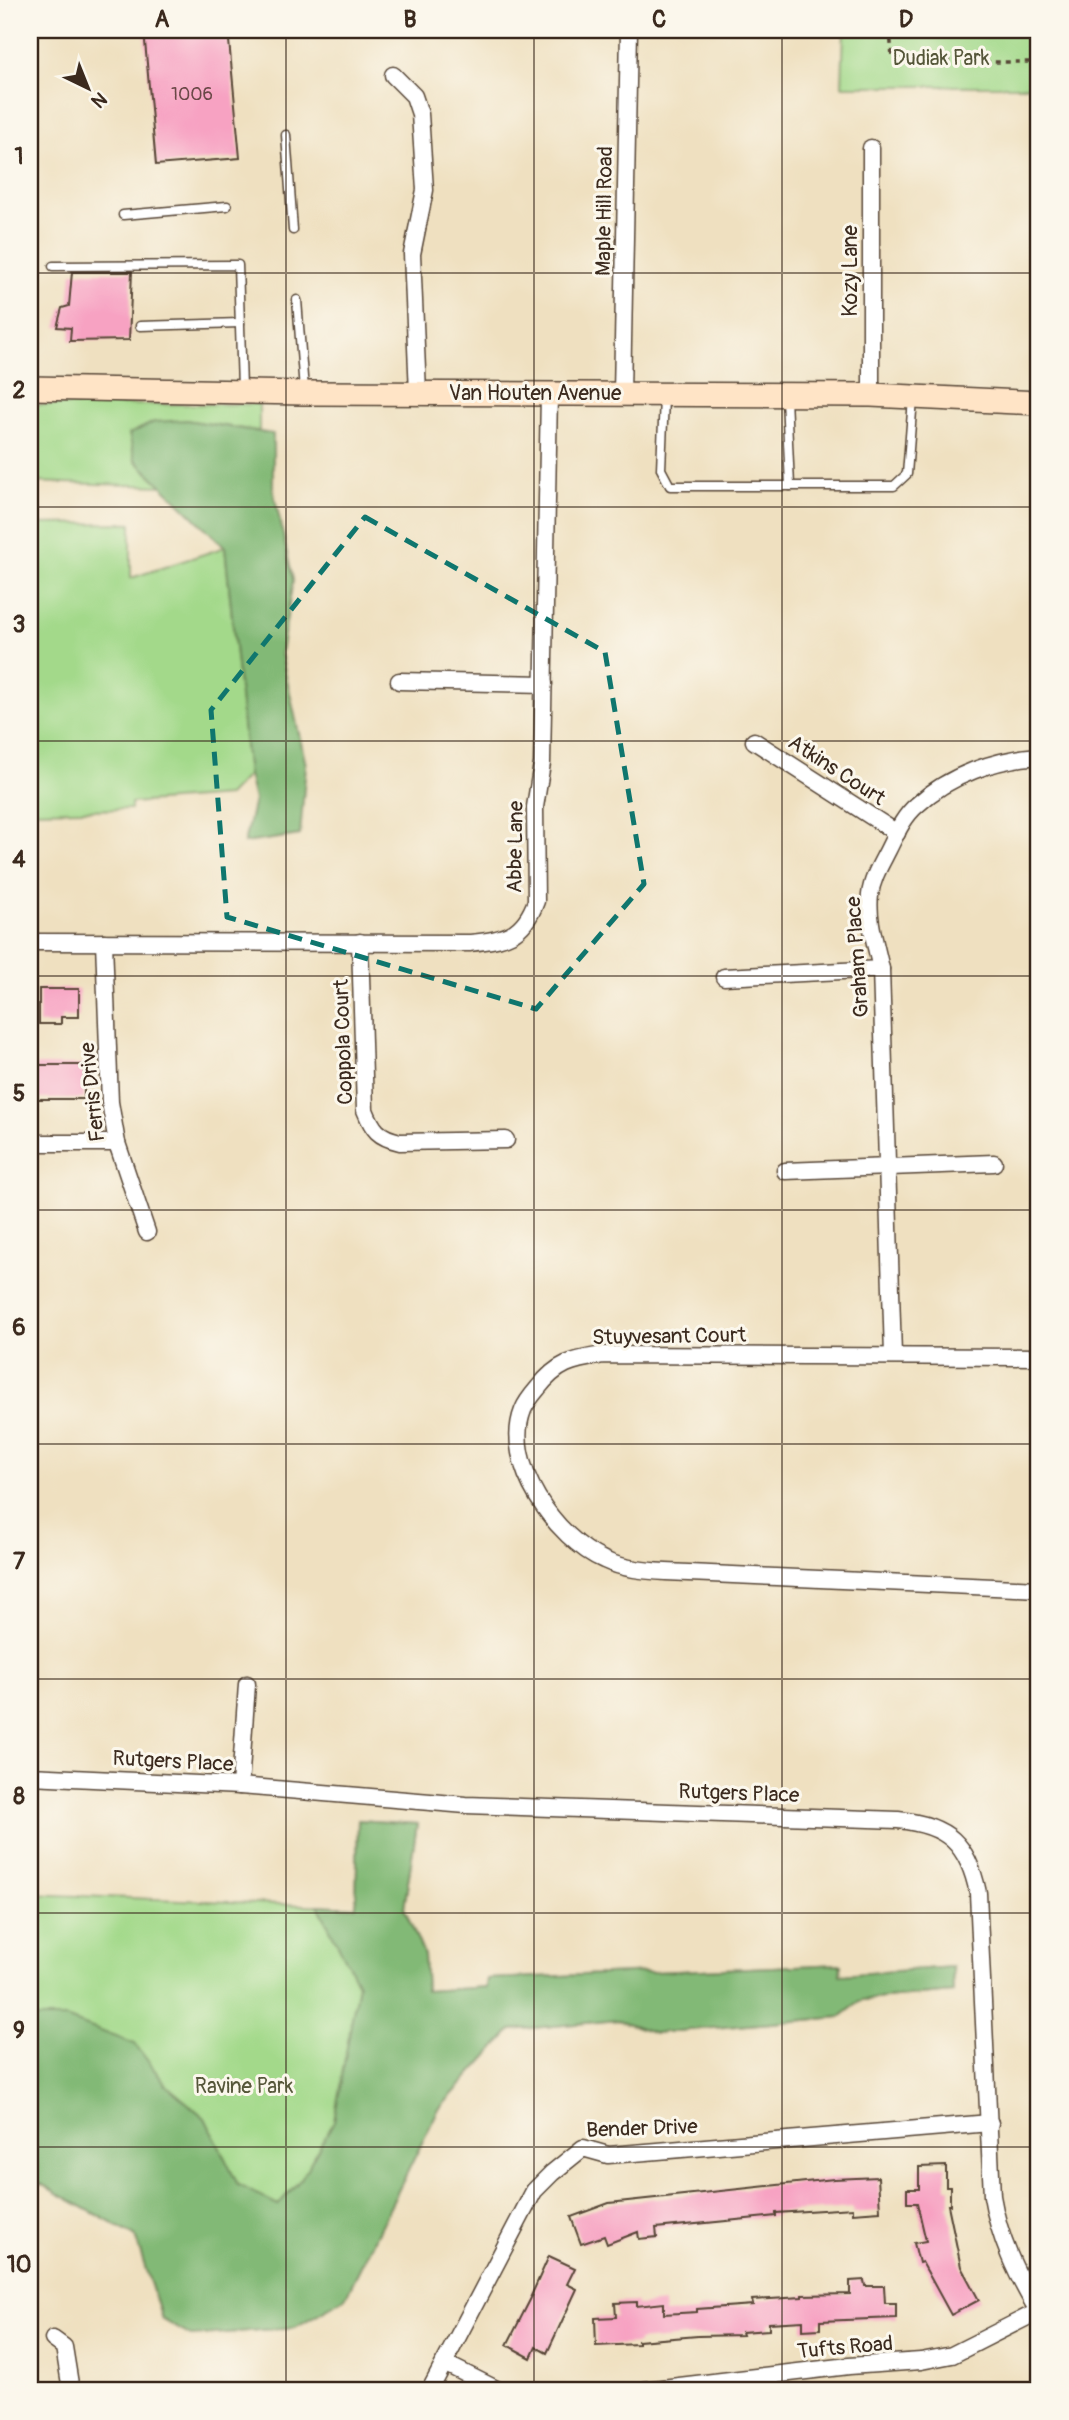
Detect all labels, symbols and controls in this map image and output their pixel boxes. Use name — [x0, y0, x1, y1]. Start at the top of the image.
text: A — [155, 5, 170, 34]
text: B — [403, 5, 417, 34]
text: C — [652, 5, 666, 34]
text: D — [899, 5, 913, 34]
park label: Dudiak Park — [892, 45, 990, 72]
north arrow — [52, 52, 122, 122]
house number: 1006 — [171, 83, 213, 106]
text: N — [86, 87, 112, 113]
text: 1 — [15, 142, 24, 171]
street label: Maple Hill Road — [590, 146, 619, 276]
street label: Kozy Lane — [837, 225, 864, 317]
text: 2 — [13, 376, 26, 405]
street label: Van Houten Avenue — [449, 380, 622, 407]
text: 3 — [13, 610, 25, 639]
street label: Atkins Court — [783, 729, 891, 812]
street label: Abbe Lane — [501, 800, 530, 893]
text: 4 — [12, 845, 26, 874]
street label: Graham Place — [840, 895, 875, 1018]
street label: Coppola Court — [328, 978, 359, 1105]
street label: Ferris Drive — [74, 1040, 111, 1143]
text: 5 — [13, 1079, 25, 1108]
text: 6 — [12, 1313, 26, 1342]
street label: Stuyvesant Court — [592, 1322, 747, 1351]
text: 7 — [13, 1547, 26, 1576]
street label: Rutgers Place — [112, 1745, 235, 1778]
street label: Rutgers Place — [678, 1778, 801, 1809]
text: 8 — [13, 1782, 25, 1811]
text: 9 — [13, 2016, 25, 2045]
park label: Ravine Park — [195, 2073, 293, 2100]
street label: Bender Drive — [586, 2113, 699, 2144]
text: 10 — [7, 2250, 31, 2279]
street label: Tufts Road — [796, 2330, 894, 2365]

